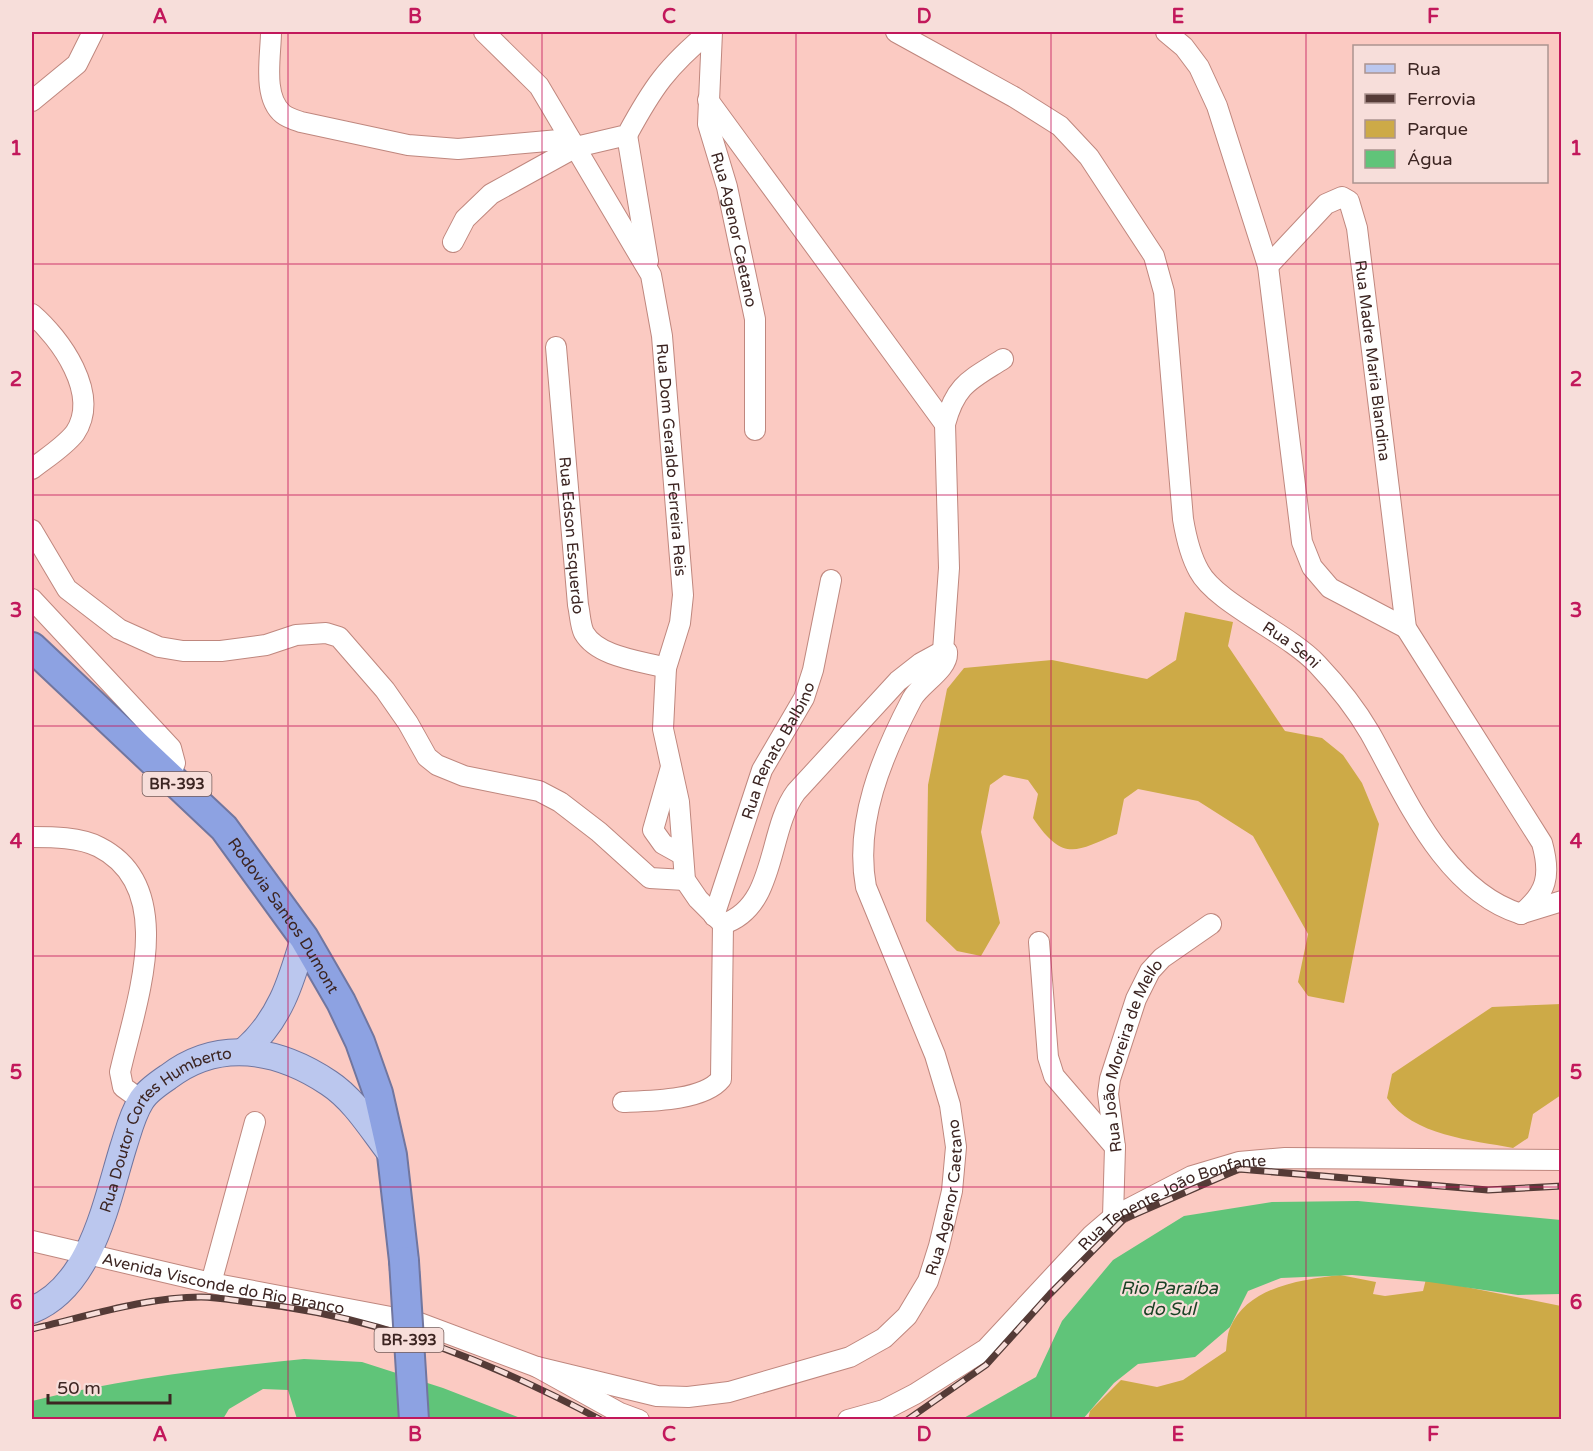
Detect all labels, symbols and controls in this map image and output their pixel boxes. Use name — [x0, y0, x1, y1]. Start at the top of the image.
text: A — [153, 5, 168, 29]
text: B — [408, 5, 422, 29]
text: C — [662, 5, 676, 29]
text: D — [916, 5, 932, 29]
text: E — [1172, 5, 1185, 29]
text: F — [1427, 5, 1439, 29]
legend — [1353, 45, 1548, 183]
text: Rua — [1407, 58, 1441, 80]
text: Ferrovia — [1407, 88, 1476, 110]
text: Parque — [1407, 118, 1468, 140]
text: 1 — [10, 137, 22, 161]
text: 1 — [1570, 137, 1582, 161]
text: Água — [1407, 148, 1453, 170]
street label: Rua Agenor Caetano — [706, 150, 761, 309]
street label: Rua Madre Maria Blandina — [1350, 259, 1394, 462]
street label: Rua Dom Geraldo Ferreira Reis — [652, 343, 690, 577]
text: 2 — [10, 368, 22, 392]
text: 2 — [1570, 368, 1582, 392]
street label: Rua Edson Esquerdo — [554, 456, 589, 616]
text: 3 — [10, 599, 22, 623]
text: 3 — [1570, 599, 1582, 623]
street label: Rua Seni — [1259, 617, 1325, 673]
street label: Rua Renato Balbino — [737, 680, 819, 822]
road number: BR-393 — [142, 772, 212, 796]
text: 4 — [10, 830, 23, 854]
text: 4 — [1570, 830, 1583, 854]
street label: Rodovia Santos Dumont — [223, 834, 343, 997]
street label: Rua João Moreira de Mello — [1099, 955, 1167, 1154]
street label: Rua Doutor Cortes Humberto — [96, 1043, 233, 1215]
text: 5 — [10, 1061, 22, 1085]
text: 5 — [1570, 1061, 1582, 1085]
street label: Rua Agenor Caetano — [921, 1118, 967, 1278]
street label: Rua Tenente João Bonfante — [1074, 1151, 1267, 1255]
street label: Avenida Visconde do Rio Branco — [100, 1249, 346, 1319]
water label: Rio Paraíba do Sul — [1120, 1277, 1219, 1320]
text: 6 — [10, 1291, 22, 1315]
text: 6 — [1570, 1291, 1582, 1315]
road number: BR-393 — [374, 1328, 444, 1352]
scale bar — [48, 1367, 170, 1405]
text: 50 m — [57, 1377, 101, 1399]
text: A — [153, 1423, 168, 1447]
text: B — [408, 1423, 422, 1447]
text: C — [662, 1423, 676, 1447]
text: D — [916, 1423, 932, 1447]
text: E — [1172, 1423, 1185, 1447]
text: F — [1427, 1423, 1439, 1447]

